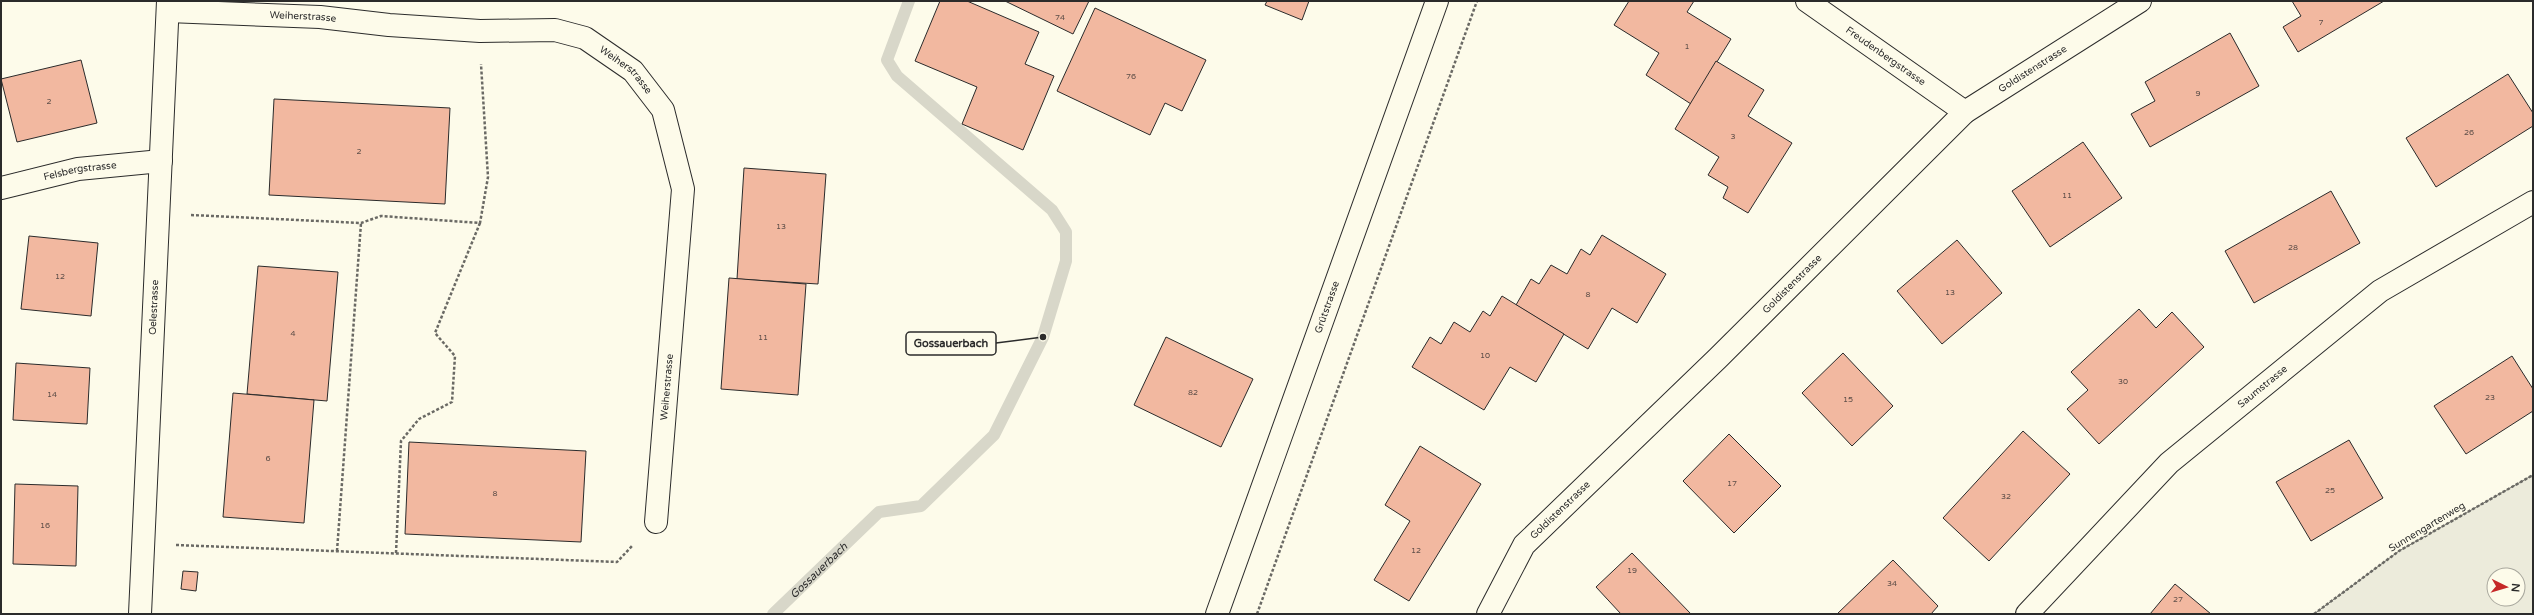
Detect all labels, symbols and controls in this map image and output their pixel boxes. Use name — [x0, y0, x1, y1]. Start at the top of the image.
street label: Weiherstrasse — [269, 9, 337, 25]
house number: 74 — [1055, 13, 1065, 22]
house number: 7 — [2318, 18, 2324, 27]
street label: Freudenbergstrasse — [1843, 24, 1928, 88]
house number: 1 — [1684, 42, 1690, 51]
street label: Goldistenstrasse — [1996, 43, 2069, 95]
street label: Weiherstrasse — [597, 44, 655, 97]
house number: 76 — [1126, 72, 1136, 81]
house number: 9 — [2195, 89, 2201, 98]
house number: 2 — [46, 97, 52, 106]
house number: 26 — [2464, 128, 2474, 137]
house number: 3 — [1730, 132, 1736, 141]
house number: 2 — [356, 147, 362, 156]
street label: Felsbergstrasse — [42, 159, 117, 183]
house number: 11 — [2062, 191, 2072, 200]
house number: 13 — [776, 222, 786, 231]
house number: 28 — [2288, 243, 2298, 252]
street label: Goldistenstrasse — [1760, 252, 1825, 316]
house number: 12 — [55, 272, 65, 281]
street label: Oelestrasse — [147, 279, 161, 335]
street label: Grütstrasse — [1312, 279, 1342, 335]
house number: 13 — [1945, 288, 1955, 297]
house number: 8 — [1585, 290, 1591, 299]
house number: 4 — [290, 329, 296, 338]
callout: Gossauerbach — [906, 332, 996, 355]
house number: 11 — [758, 333, 768, 342]
text: Gossauerbach — [914, 337, 989, 350]
house number: 10 — [1480, 351, 1490, 360]
street label: Weiherstrasse — [658, 353, 676, 421]
street label: Saumstrasse — [2235, 363, 2290, 410]
house number: 30 — [2118, 377, 2128, 386]
house number: 82 — [1188, 388, 1198, 397]
house number: 14 — [47, 390, 57, 399]
house number: 23 — [2485, 393, 2495, 402]
house number: 15 — [1843, 395, 1853, 404]
house number: 6 — [265, 454, 271, 463]
street label: Goldistenstrasse — [1528, 478, 1593, 542]
house number: 17 — [1727, 479, 1737, 488]
house number: 25 — [2325, 486, 2335, 495]
house number: 8 — [492, 489, 498, 498]
house number: 32 — [2001, 492, 2011, 501]
street label: Sunnengartenweg — [2387, 499, 2467, 555]
house number: 16 — [40, 521, 50, 530]
water label: Gossauerbach — [787, 540, 850, 601]
house number: 12 — [1411, 546, 1421, 555]
house number: 19 — [1627, 566, 1637, 575]
north arrow — [2486, 567, 2526, 607]
house number: 34 — [1887, 579, 1897, 588]
text: N — [2509, 583, 2522, 593]
house number: 27 — [2173, 595, 2183, 604]

